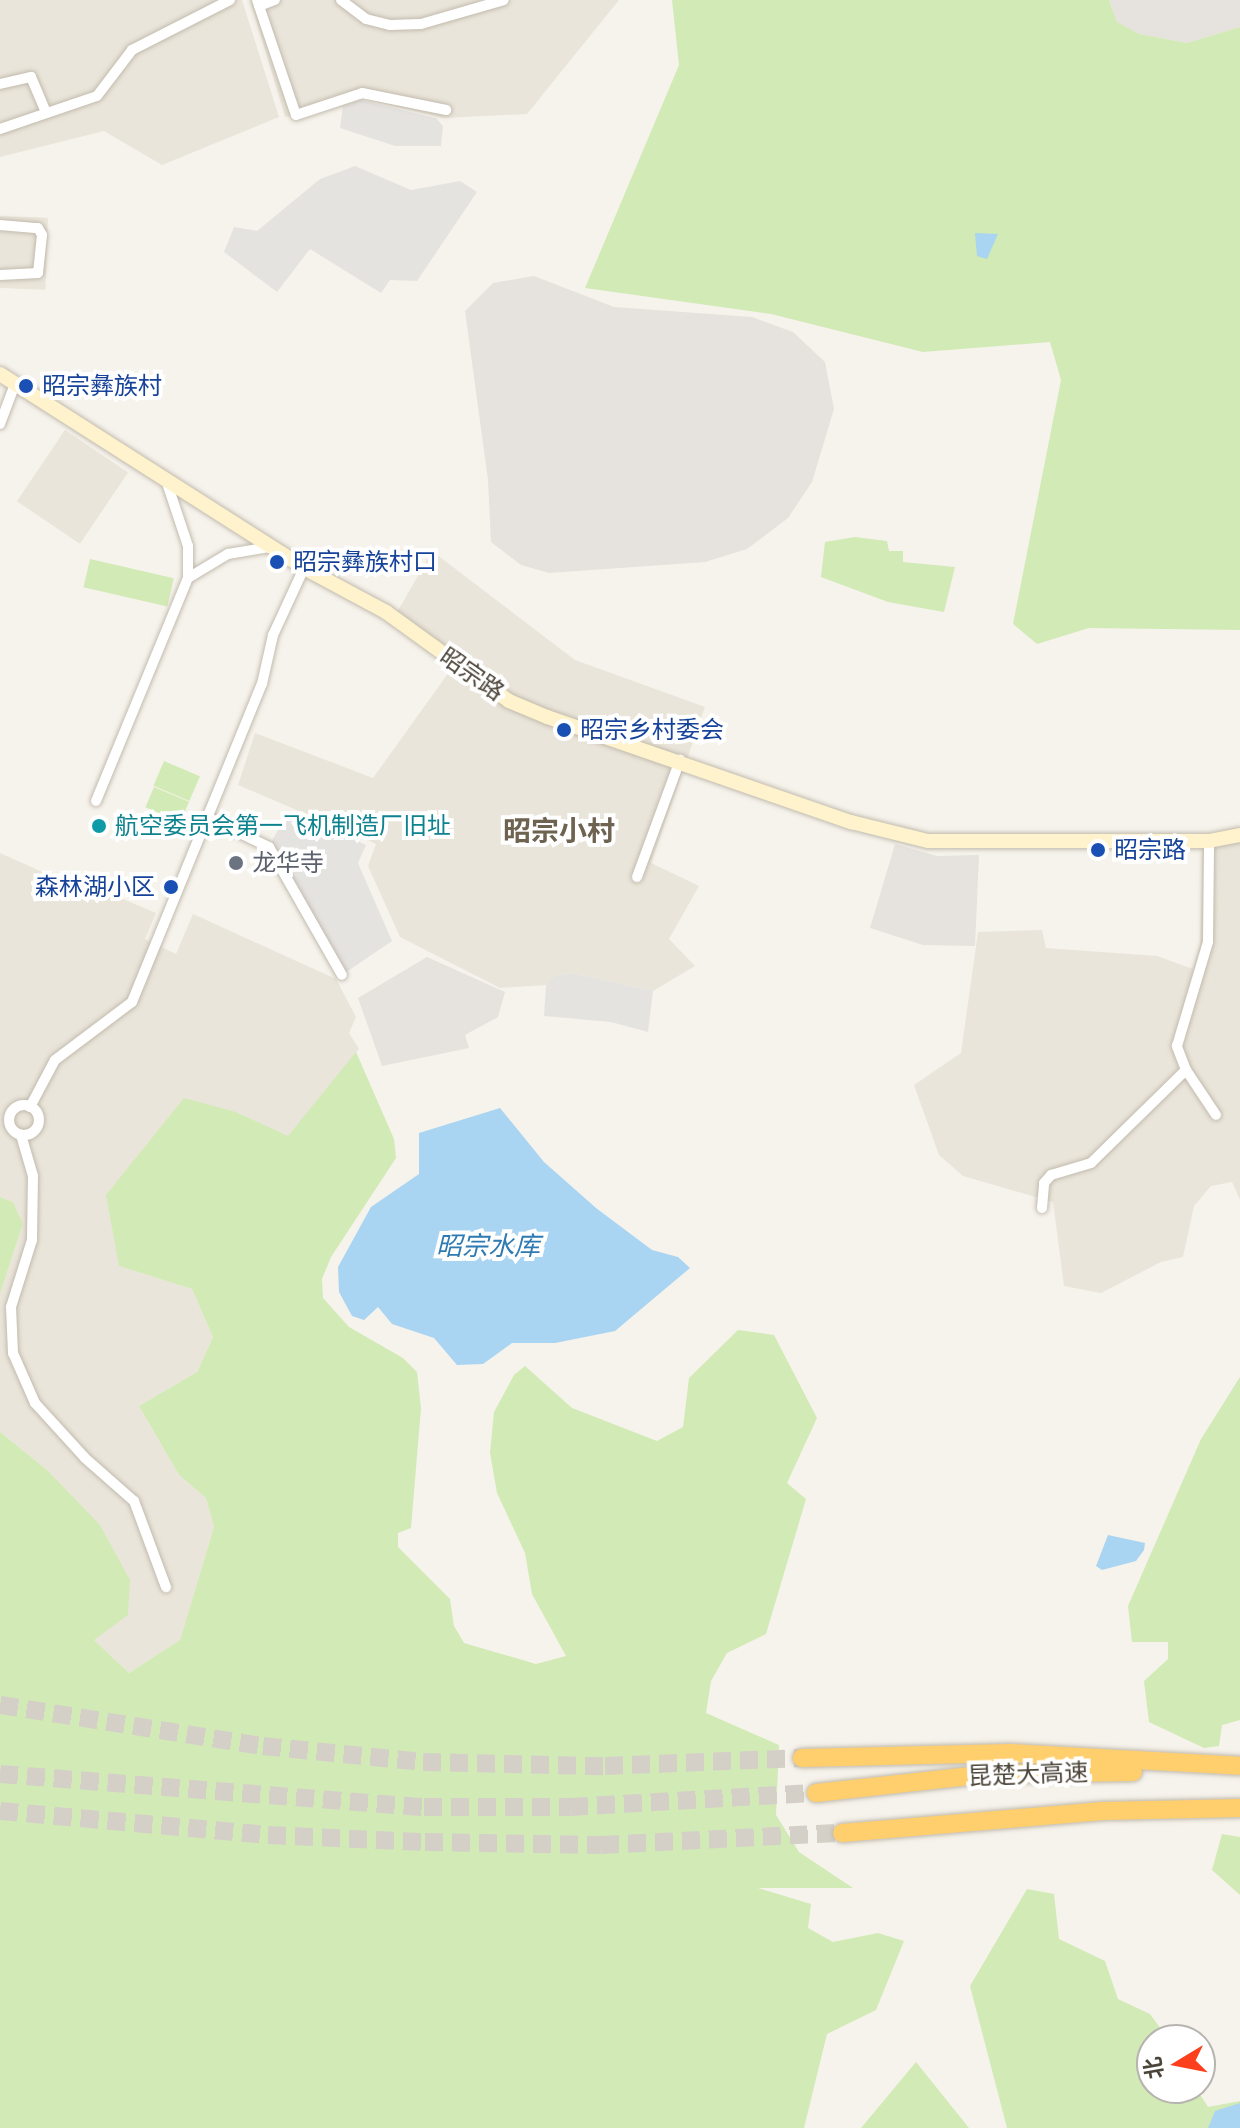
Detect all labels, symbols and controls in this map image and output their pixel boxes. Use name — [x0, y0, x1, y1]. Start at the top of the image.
place label: 昭宗彝族村 — [42, 372, 162, 400]
marker: 昭宗彝族村 — [17, 377, 35, 395]
place label: 昭宗彝族村口 — [293, 548, 437, 576]
marker: 昭宗彝族村口 — [268, 553, 286, 571]
street label: 昭宗路 — [434, 642, 510, 706]
place label: 昭宗乡村委会 — [580, 716, 724, 744]
marker: 昭宗乡村委会 — [555, 721, 573, 739]
place label: 航空委员会第一飞机制造厂旧址 — [115, 812, 451, 840]
district label: 昭宗小村 — [503, 814, 615, 848]
marker: 航空委员会第一飞机制造厂旧址 — [90, 817, 108, 835]
place label: 昭宗路 — [1114, 836, 1186, 864]
marker: 昭宗路 — [1089, 841, 1107, 859]
place label: 龙华寺 — [252, 849, 324, 877]
marker: 龙华寺 — [227, 854, 245, 872]
place label: 森林湖小区 — [35, 873, 155, 901]
marker: 森林湖小区 — [162, 878, 180, 896]
water label: 昭宗水库 — [436, 1231, 540, 1263]
street label: 昆楚大高速 — [968, 1758, 1088, 1790]
north arrow — [1136, 2024, 1216, 2104]
text: 北 — [1139, 2055, 1169, 2081]

